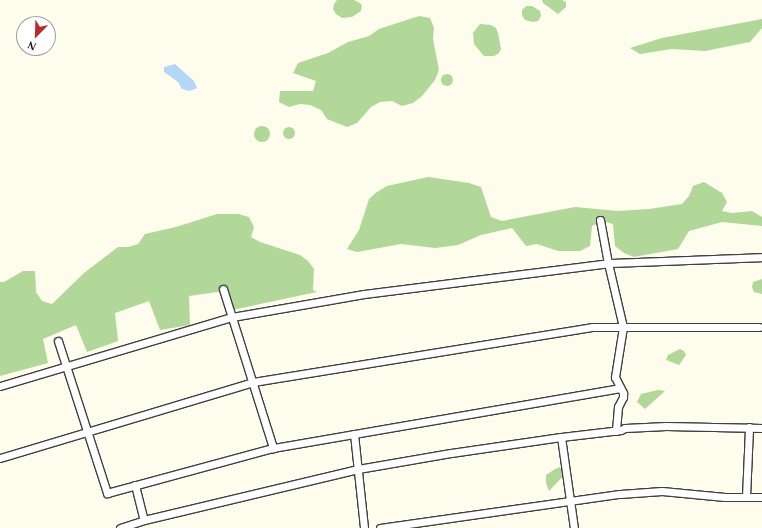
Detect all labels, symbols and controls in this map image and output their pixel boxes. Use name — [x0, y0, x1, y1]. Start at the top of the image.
north arrow — [16, 16, 56, 56]
text: N — [26, 39, 38, 53]

